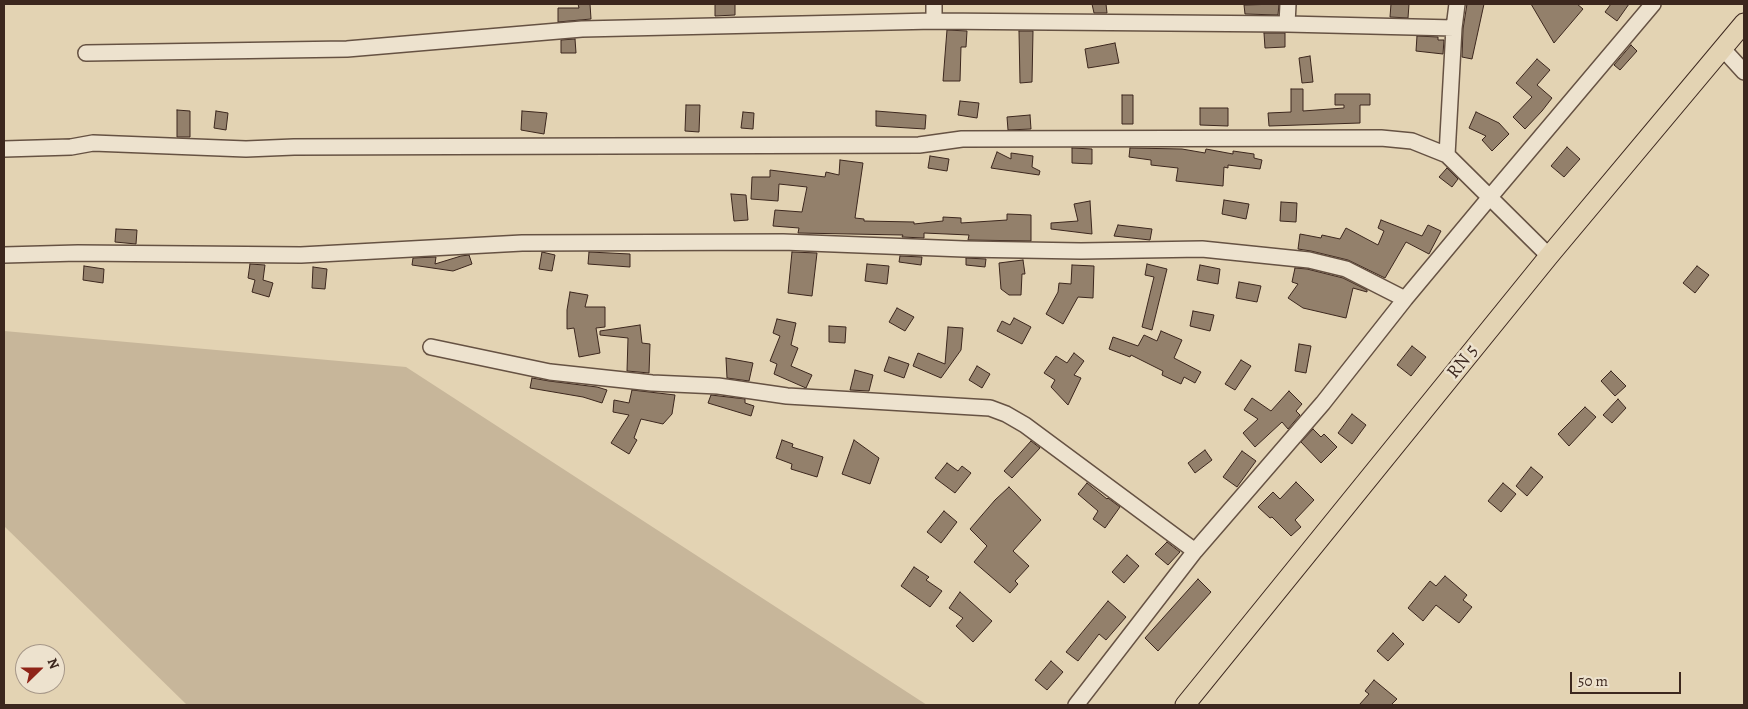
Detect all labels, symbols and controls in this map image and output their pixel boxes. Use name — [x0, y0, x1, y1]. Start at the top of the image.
street label: RN 5 — [1442, 340, 1484, 384]
north arrow — [15, 644, 65, 694]
text: N — [43, 655, 64, 672]
scale bar — [1573, 662, 1684, 694]
text: 50 m — [1578, 671, 1608, 691]

